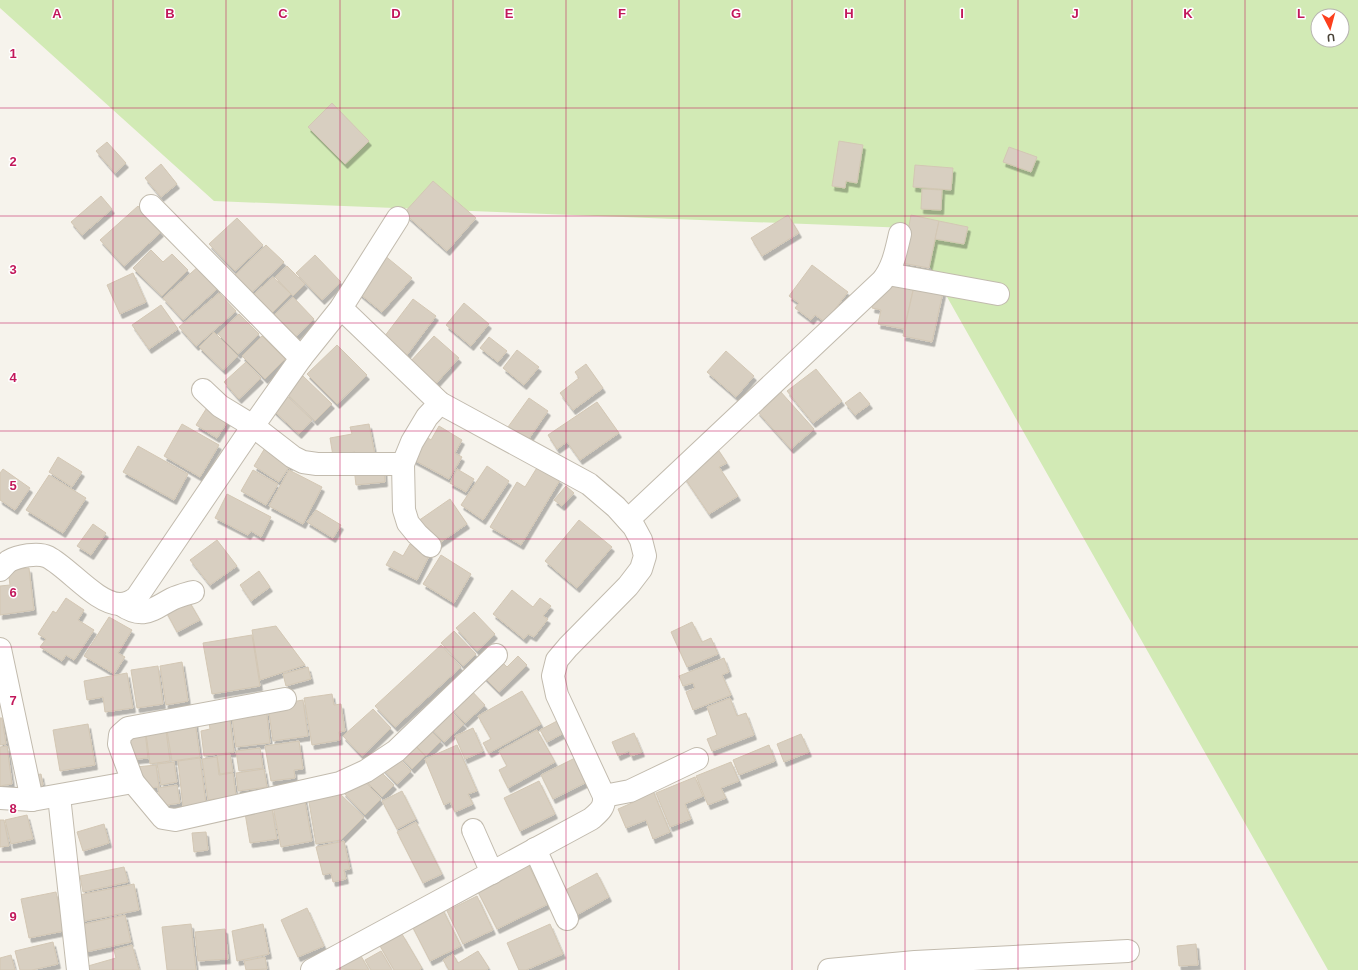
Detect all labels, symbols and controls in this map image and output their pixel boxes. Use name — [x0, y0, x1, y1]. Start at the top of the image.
text: A — [52, 6, 62, 21]
text: B — [165, 6, 175, 21]
text: C — [278, 6, 288, 21]
text: D — [391, 6, 401, 21]
text: E — [505, 6, 514, 21]
text: F — [618, 6, 626, 21]
text: G — [731, 6, 741, 21]
text: H — [844, 6, 854, 21]
text: I — [960, 6, 964, 21]
text: J — [1071, 6, 1079, 21]
text: K — [1183, 6, 1193, 21]
text: L — [1297, 6, 1305, 21]
north arrow — [1310, 8, 1350, 48]
text: U — [1326, 32, 1336, 44]
text: 1 — [9, 46, 17, 61]
text: 2 — [9, 154, 17, 169]
text: 3 — [9, 262, 17, 277]
text: 4 — [9, 370, 17, 385]
text: 5 — [9, 478, 17, 493]
text: 6 — [9, 585, 17, 600]
text: 7 — [9, 693, 17, 708]
text: 8 — [9, 801, 17, 816]
text: 9 — [9, 909, 17, 924]

